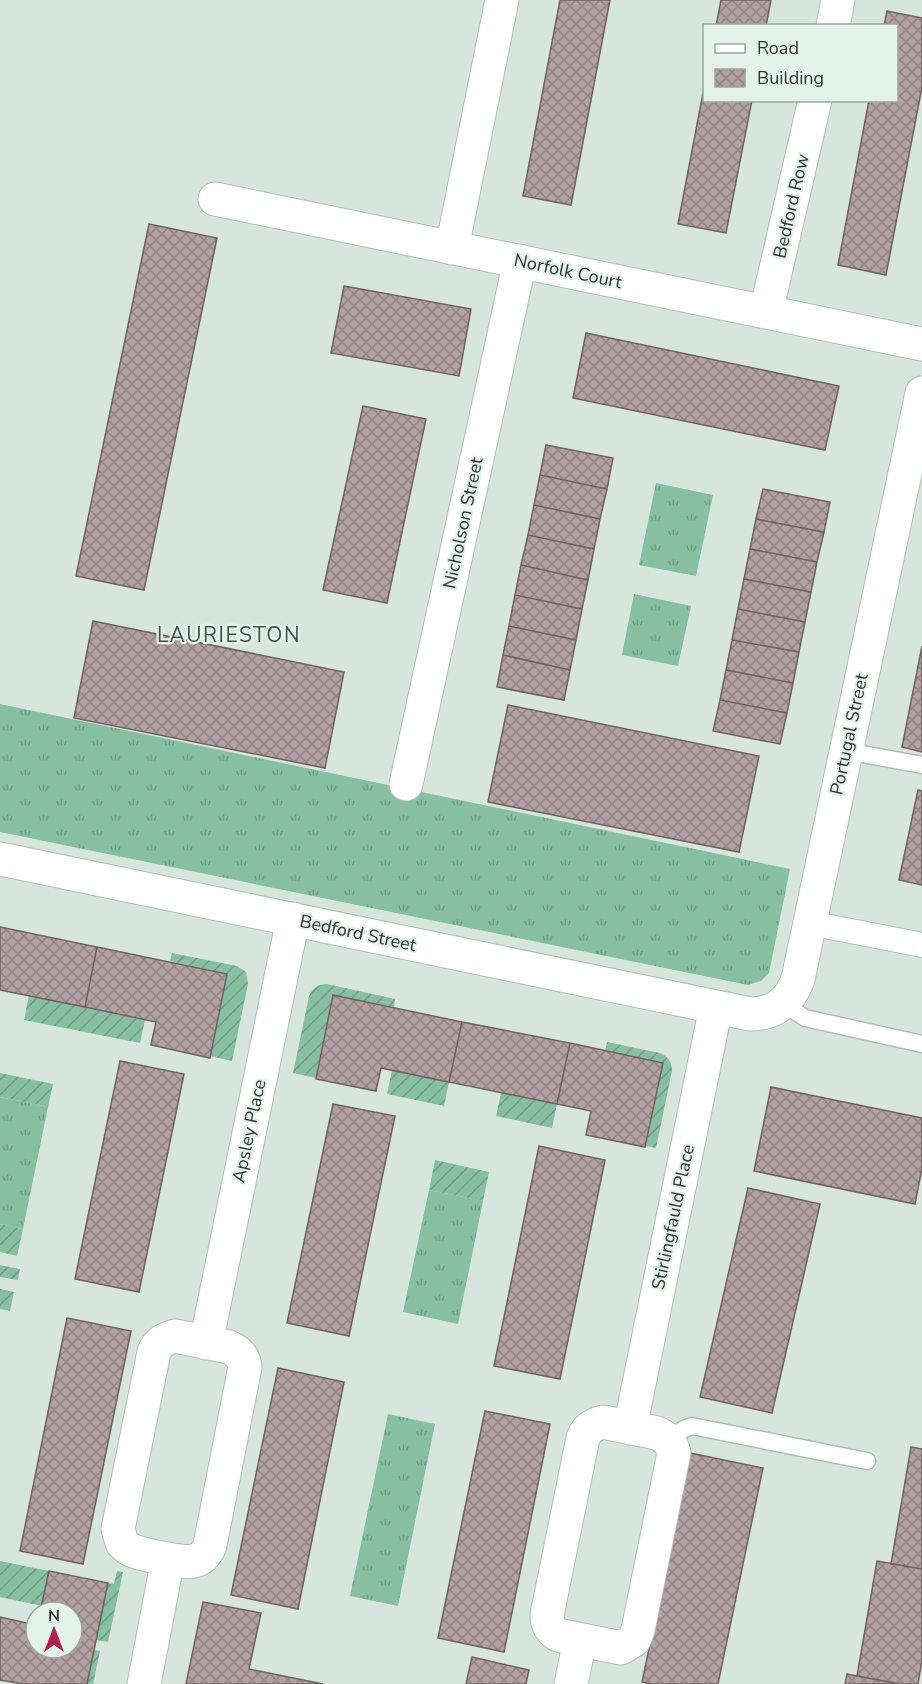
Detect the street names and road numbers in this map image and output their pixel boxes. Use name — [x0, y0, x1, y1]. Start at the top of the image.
street label: Bedford Row — [767, 152, 815, 260]
street label: Norfolk Court — [512, 248, 625, 294]
street label: Nicholson Street — [437, 454, 489, 591]
street label: Portugal Street — [824, 670, 874, 797]
street label: Bedford Street — [298, 909, 419, 957]
street label: Apsley Place — [226, 1077, 272, 1185]
street label: Stirlingfauld Place — [646, 1142, 700, 1292]

